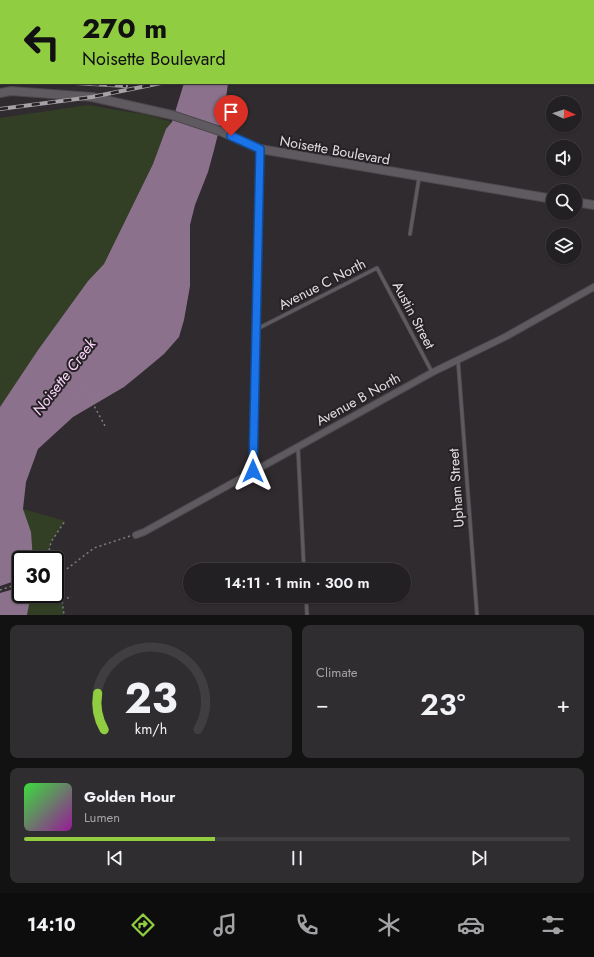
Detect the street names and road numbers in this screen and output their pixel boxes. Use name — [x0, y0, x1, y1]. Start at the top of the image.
street label: Noisette Boulevard — [278, 130, 392, 170]
street label: Avenue C North — [275, 253, 369, 315]
street label: Austin Street — [388, 278, 440, 353]
street label: Avenue B North — [312, 368, 404, 430]
street label: Upham Street — [443, 447, 469, 528]

